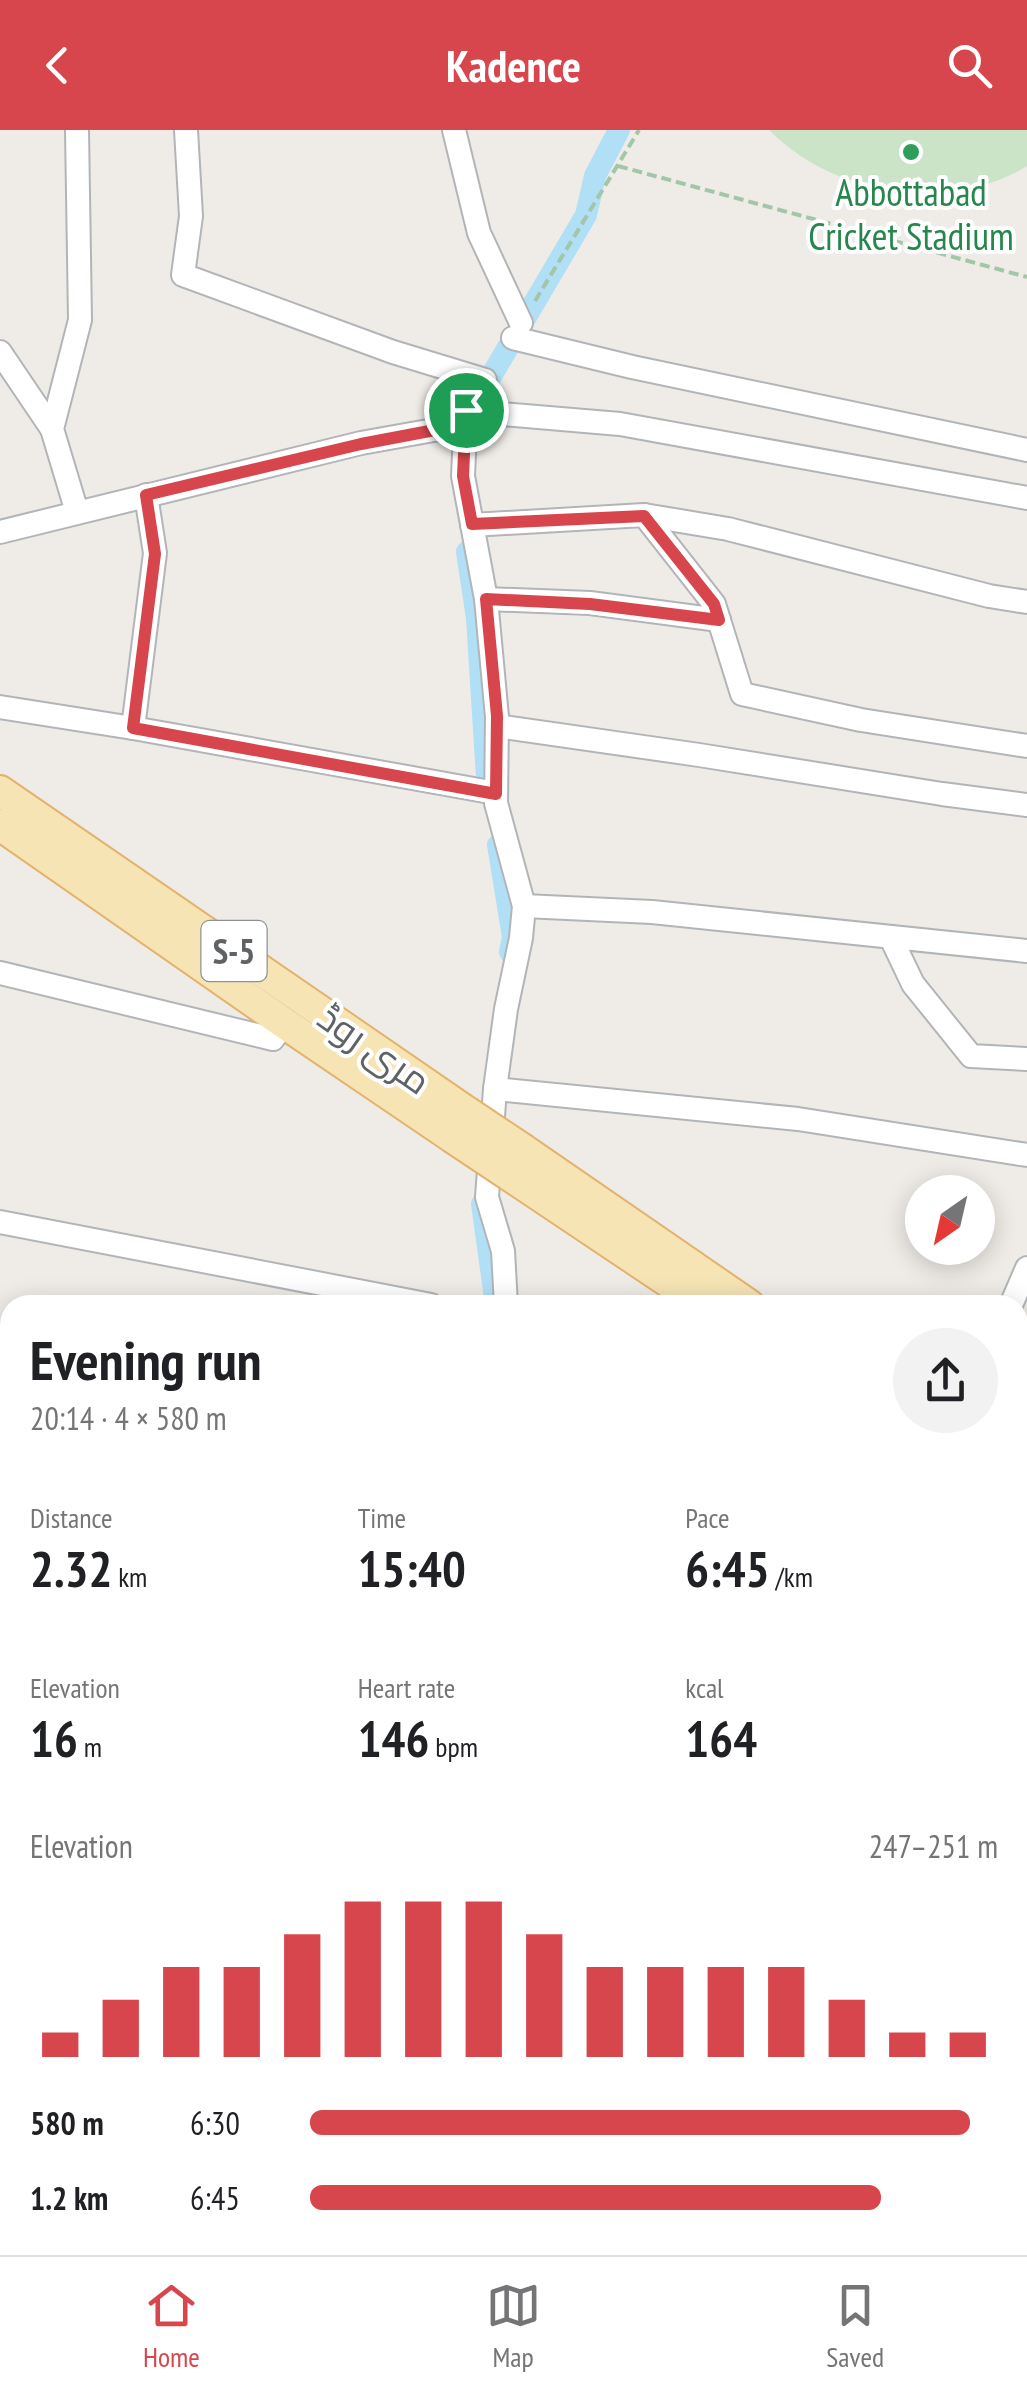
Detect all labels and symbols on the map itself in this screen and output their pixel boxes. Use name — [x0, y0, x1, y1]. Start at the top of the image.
marker: Abbottabad Cricket Stadium — [900, 141, 922, 163]
place label: Abbottabad Cricket Stadium — [808, 167, 1014, 260]
pin — [424, 368, 509, 453]
road number: S-5 — [202, 921, 266, 981]
street label: مری روڈ — [309, 992, 441, 1104]
north arrow — [905, 1175, 995, 1265]

